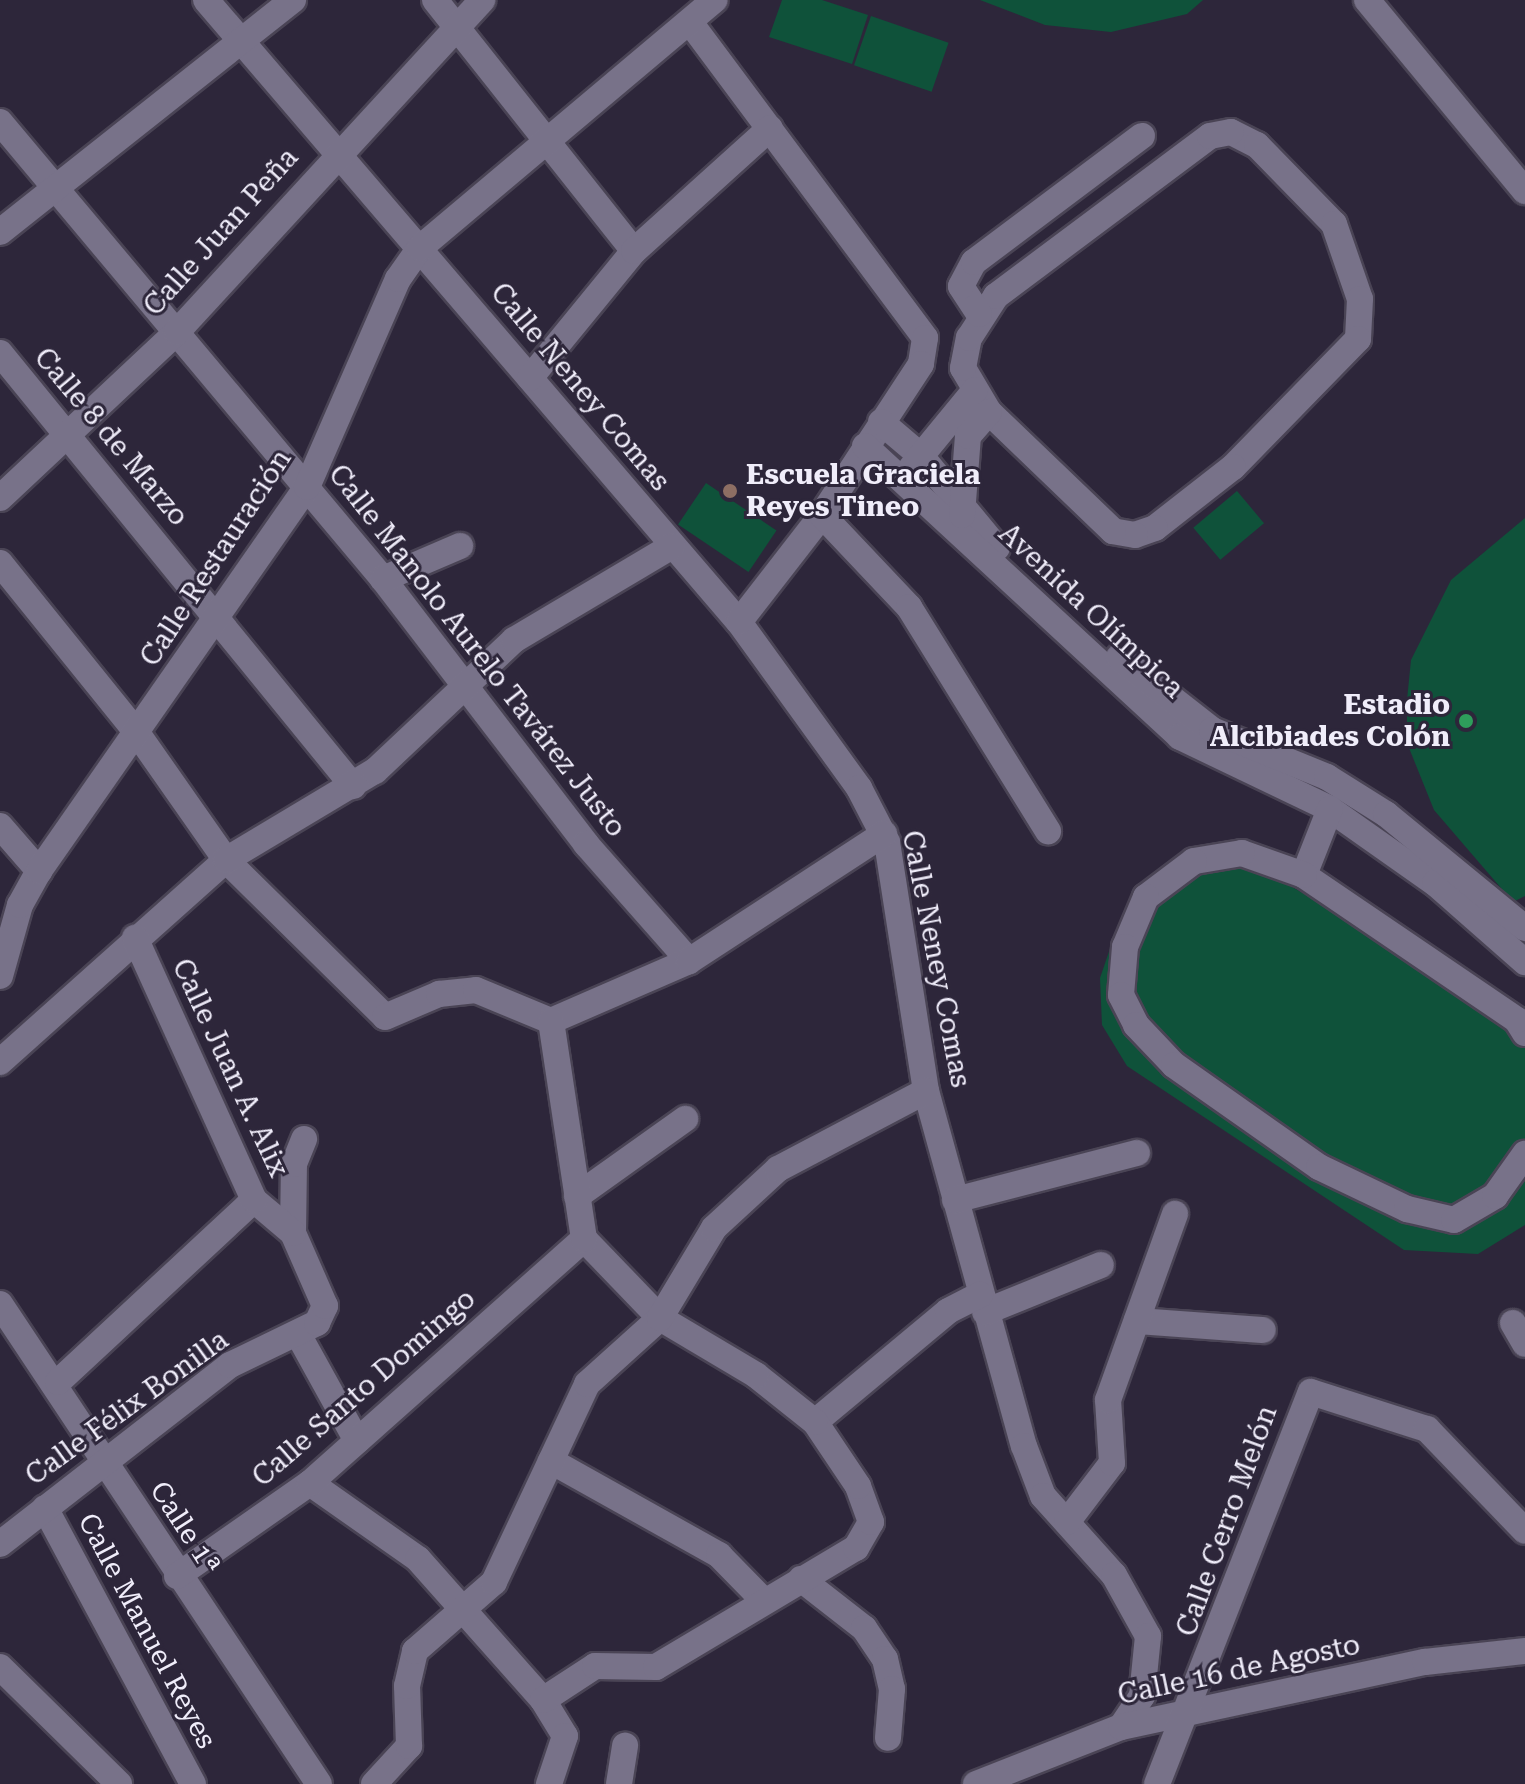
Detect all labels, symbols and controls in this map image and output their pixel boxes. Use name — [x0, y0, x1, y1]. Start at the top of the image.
street label: Calle Juan Peña — [137, 141, 305, 323]
street label: Calle Neney Comas — [483, 276, 677, 498]
street label: Calle 8 de Marzo — [27, 341, 195, 533]
street label: Calle Restauración — [133, 443, 299, 673]
street label: Calle Manolo Aurelo Tavárez Justo — [321, 458, 633, 844]
place label: Escuela Graciela Reyes Tineo — [746, 458, 980, 524]
marker: Escuela Graciela Reyes Tineo — [721, 482, 739, 500]
street label: Avenida Olímpica — [992, 517, 1190, 705]
place label: Estadio Alcibiades Colón — [1210, 688, 1450, 754]
marker: Estadio Alcibiades Colón — [1457, 712, 1475, 730]
street label: Calle Neney Comas — [895, 828, 977, 1090]
street label: Calle Juan A. Alix — [165, 954, 295, 1182]
street label: Calle Santo Domingo — [246, 1282, 482, 1494]
street label: Calle Félix Bonilla — [19, 1323, 235, 1493]
street label: Calle Cerro Melón — [1170, 1401, 1284, 1641]
street label: Calle 1ª — [143, 1475, 227, 1581]
street label: Calle Manuel Reyes — [71, 1508, 223, 1754]
street label: Calle 16 de Agosto — [1115, 1628, 1363, 1712]

